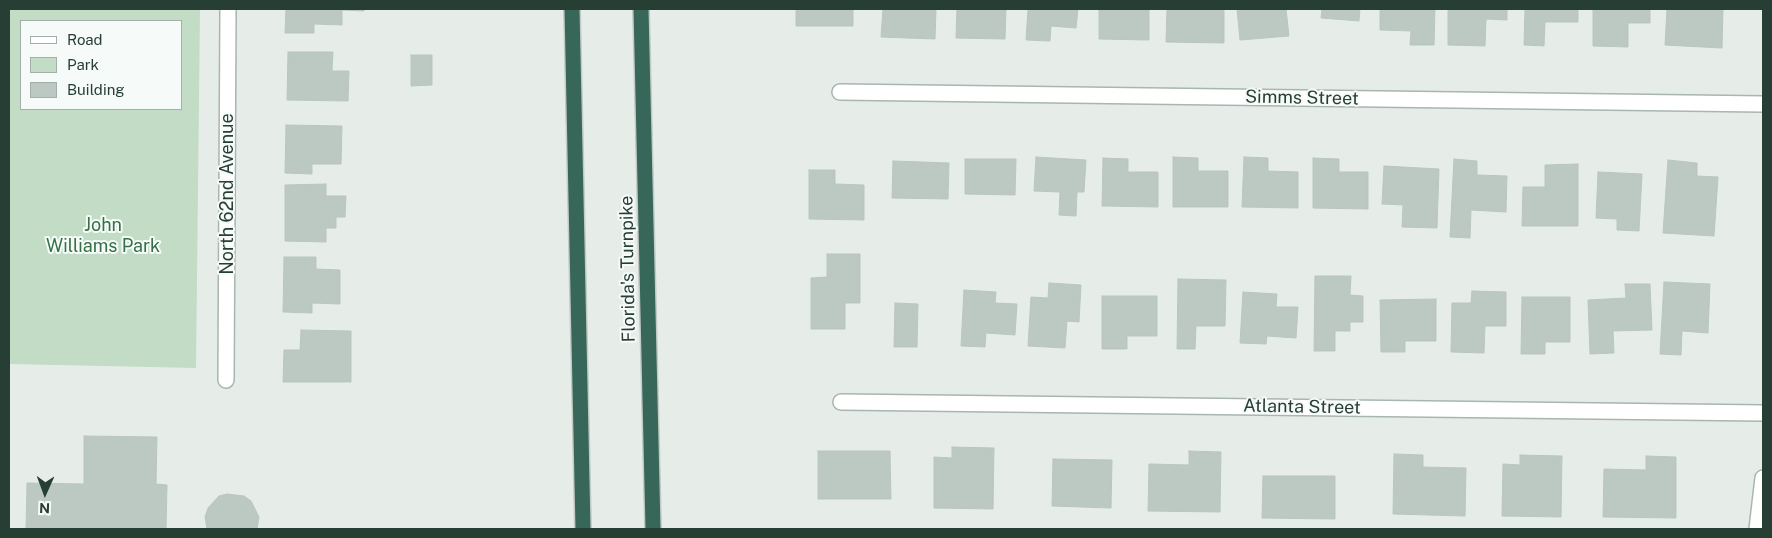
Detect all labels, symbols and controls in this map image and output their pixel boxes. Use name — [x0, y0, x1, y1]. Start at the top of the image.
legend — [20, 20, 182, 110]
text: Road — [67, 31, 103, 48]
text: Park — [67, 56, 99, 73]
text: Building — [67, 81, 125, 98]
street label: Simms Street — [1245, 86, 1359, 110]
street label: North 62nd Avenue — [216, 113, 238, 275]
street label: Florida's Turnpike — [616, 196, 640, 342]
park label: John Williams Park — [46, 214, 160, 256]
street label: Atlanta Street — [1243, 395, 1361, 419]
north arrow — [20, 468, 70, 518]
text: N — [39, 500, 50, 516]

